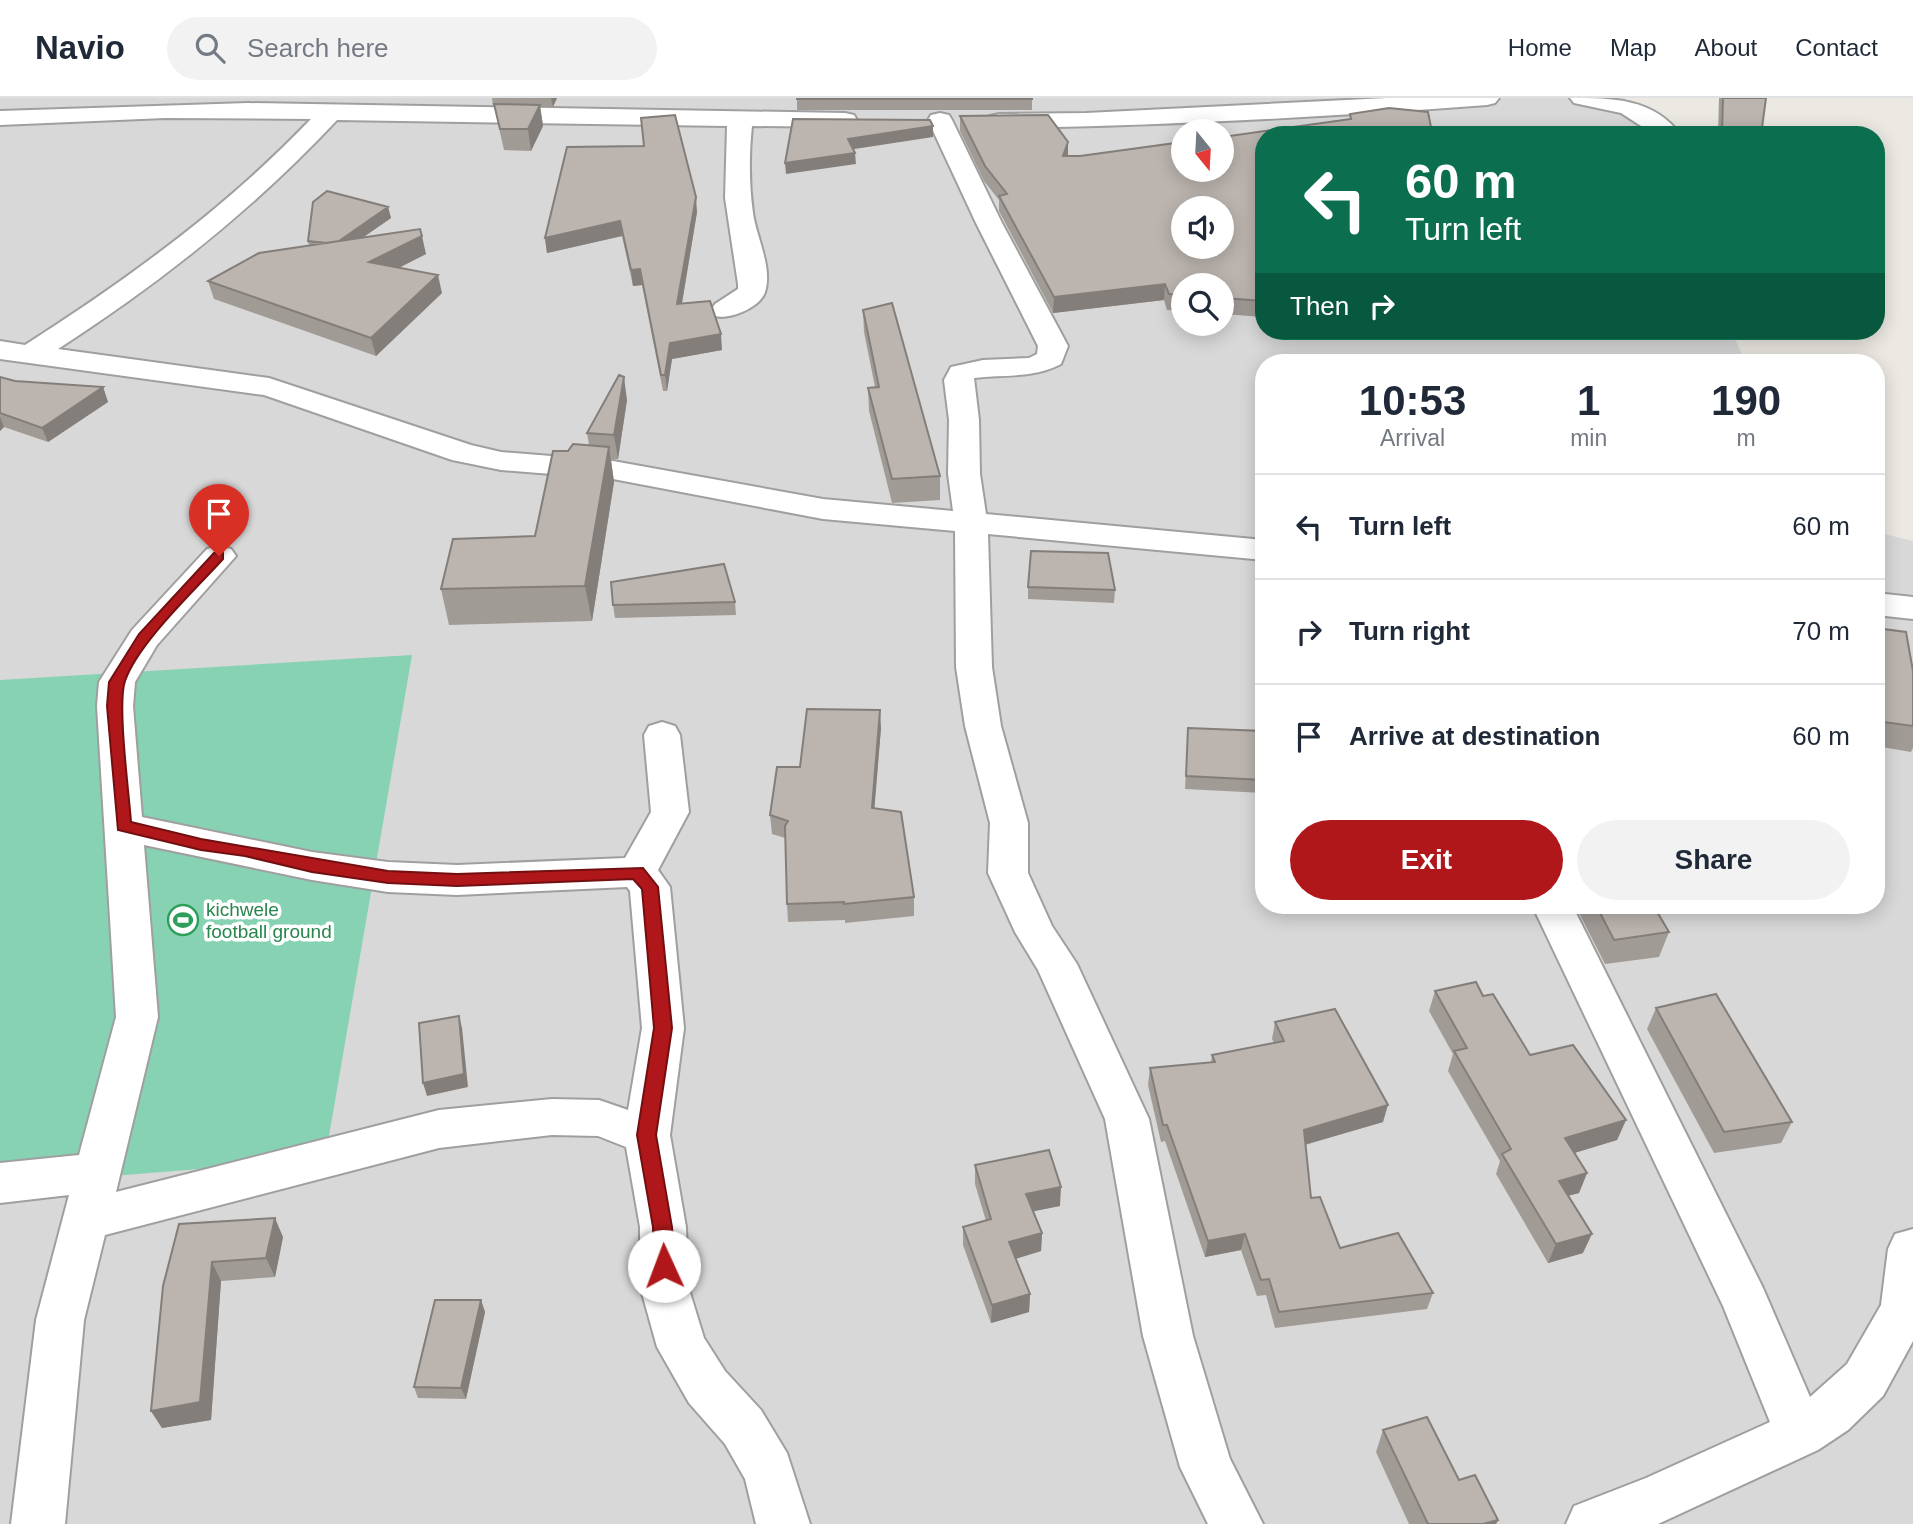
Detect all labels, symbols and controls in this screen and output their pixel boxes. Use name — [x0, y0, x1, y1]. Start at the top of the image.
search box — [167, 17, 657, 80]
text: Navio — [35, 29, 125, 66]
icon: search — [191, 29, 229, 67]
text: Search here — [247, 33, 389, 63]
text: Home — [1508, 34, 1572, 61]
text: Map — [1610, 34, 1657, 61]
text: About — [1695, 34, 1757, 61]
text: Contact — [1795, 34, 1878, 61]
north arrow — [1171, 119, 1234, 182]
map controls — [1171, 119, 1234, 336]
icon: left — [1290, 154, 1381, 245]
text: 60 m — [1405, 154, 1517, 208]
button: sound — [1171, 196, 1234, 259]
text: Turn left — [1405, 211, 1521, 247]
button: search — [1171, 273, 1234, 336]
icon: right — [1363, 287, 1401, 325]
text: Then — [1290, 291, 1349, 321]
text: 10:53 — [1359, 377, 1466, 424]
text: 1 — [1577, 377, 1600, 424]
text: 190 — [1711, 377, 1781, 424]
text: Arrival — [1380, 425, 1445, 451]
text: min — [1570, 425, 1607, 451]
text: m — [1737, 425, 1756, 451]
pin — [189, 484, 249, 556]
icon: arrive — [200, 495, 238, 533]
icon: left — [1290, 508, 1328, 546]
text: Turn left — [1349, 511, 1451, 541]
text: 60 m — [1792, 511, 1850, 541]
icon: right — [1290, 613, 1328, 651]
text: Turn right — [1349, 616, 1470, 646]
text: 70 m — [1792, 616, 1850, 646]
icon: arrive — [1290, 718, 1328, 756]
text: Arrive at destination — [1349, 721, 1600, 751]
text: 60 m — [1792, 721, 1850, 751]
button: Exit — [1290, 820, 1563, 900]
button: Share — [1577, 820, 1850, 900]
place label: kichwele football ground — [206, 899, 332, 942]
sports icon: kichwele football ground — [166, 903, 200, 937]
position arrow — [627, 1229, 701, 1303]

